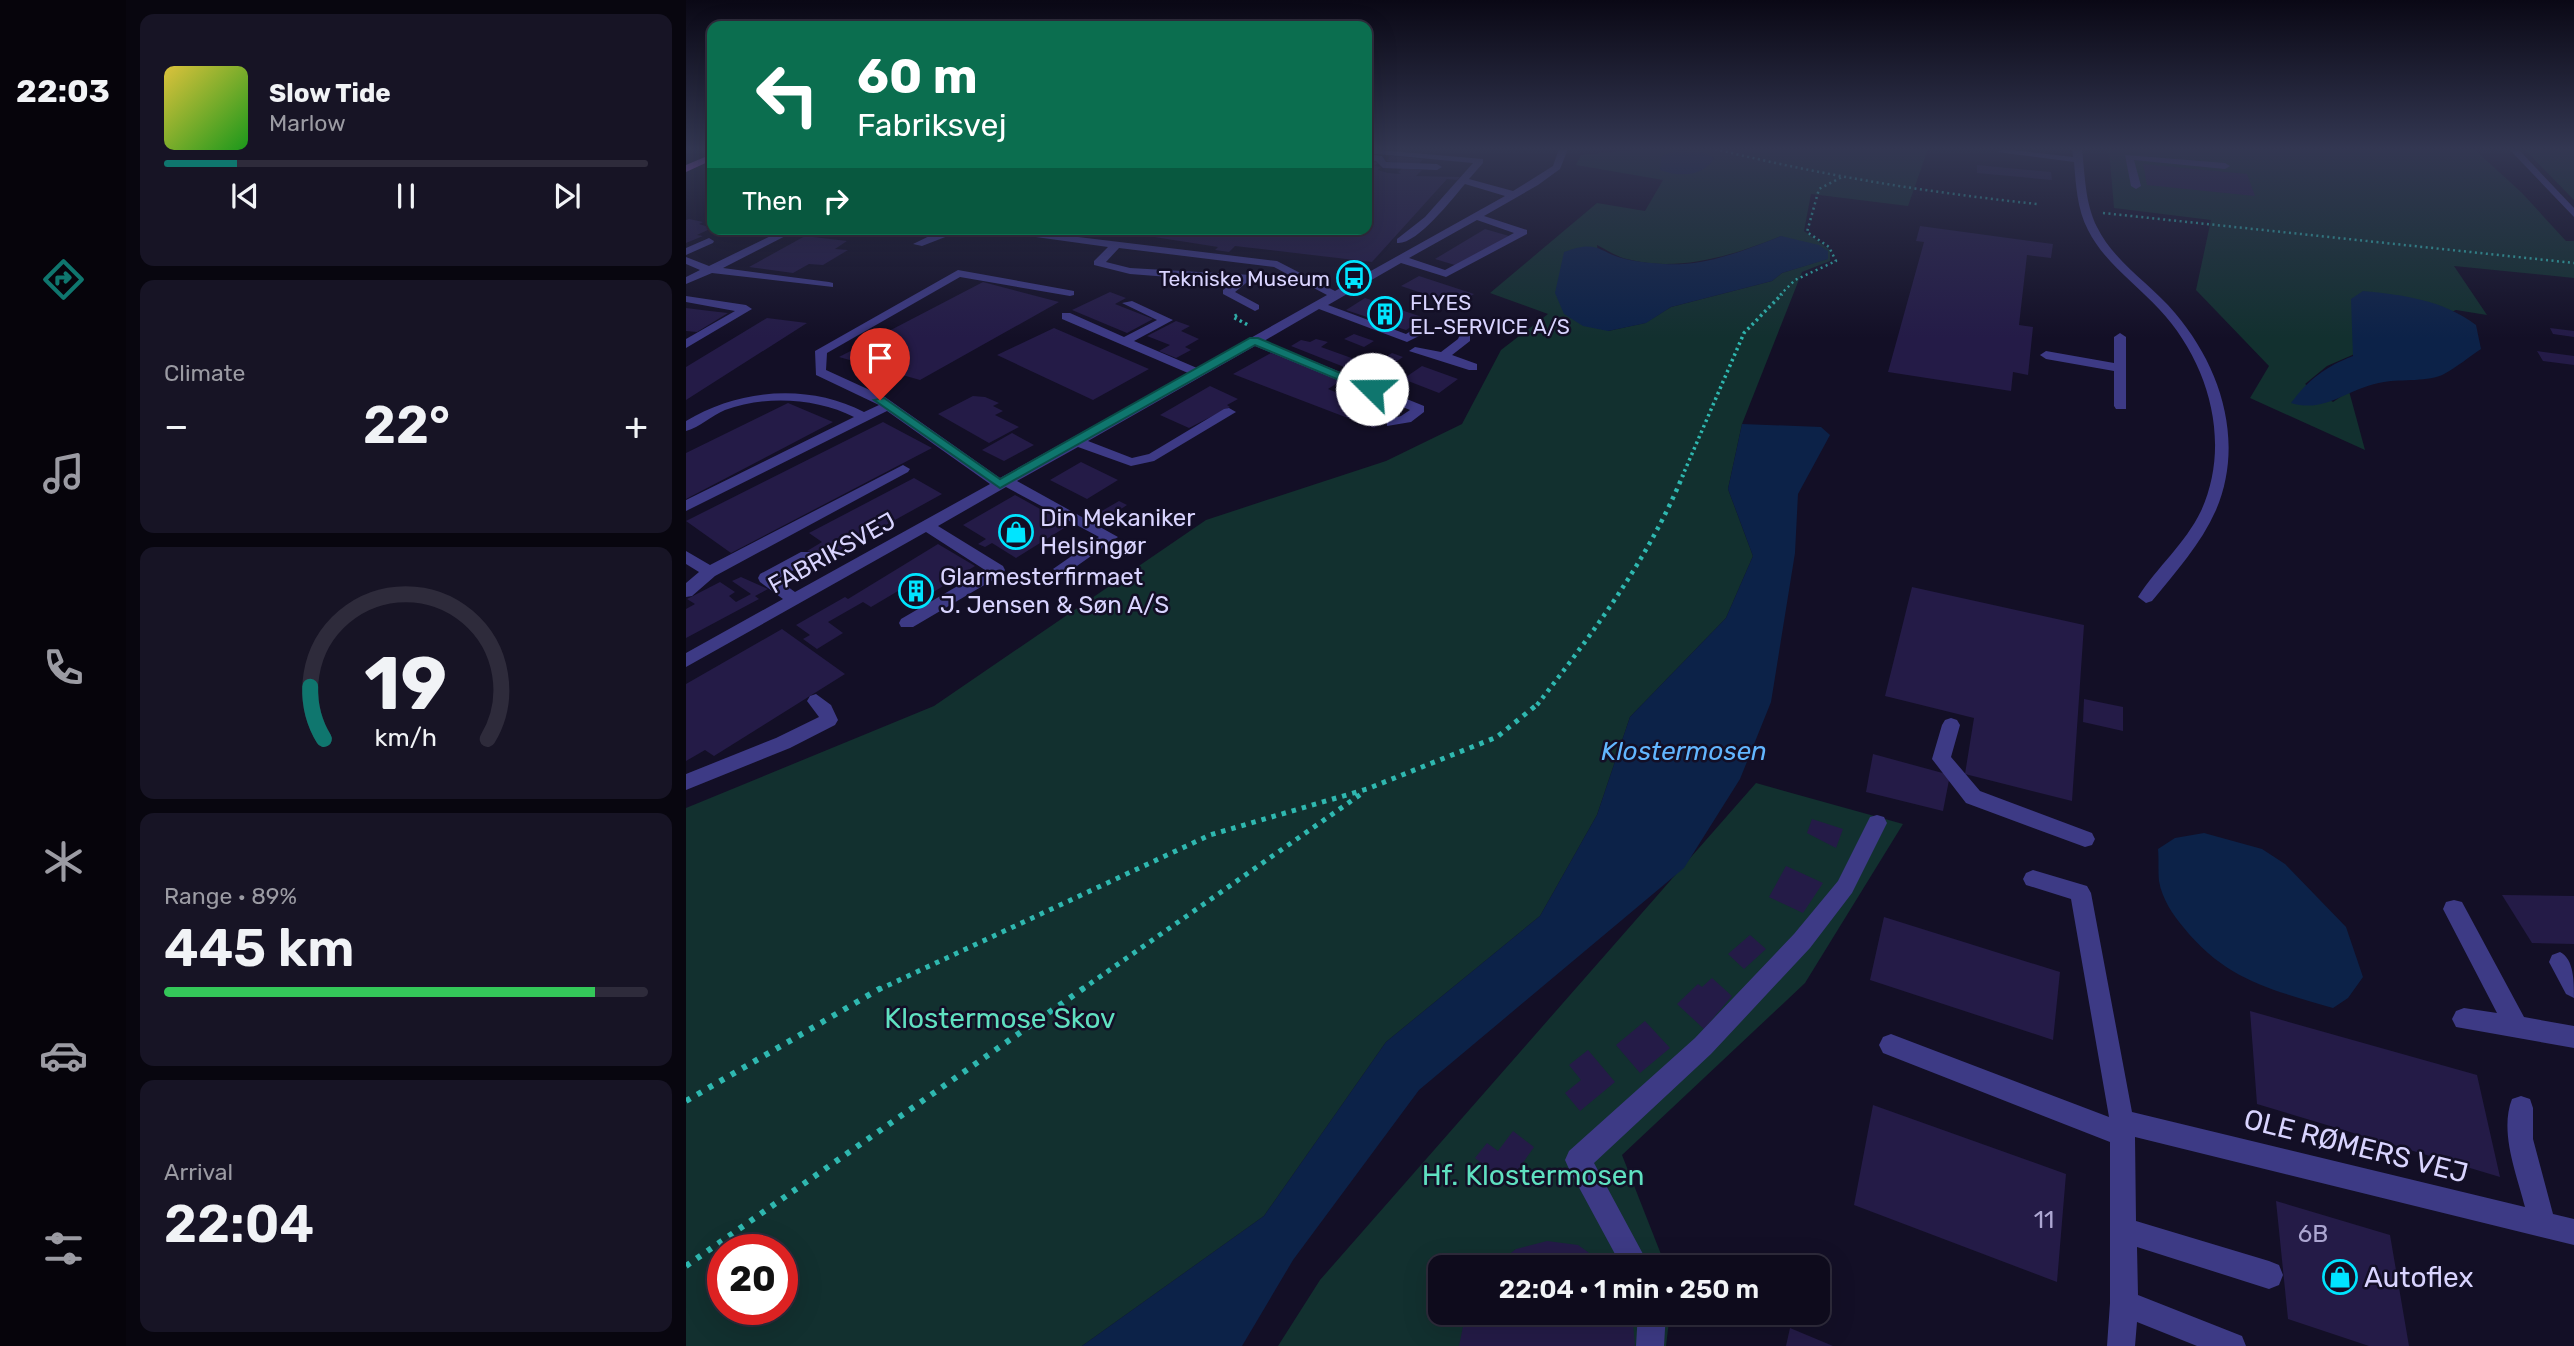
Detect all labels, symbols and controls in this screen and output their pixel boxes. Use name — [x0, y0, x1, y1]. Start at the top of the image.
text: 60 m — [857, 47, 978, 105]
icon: left — [742, 49, 833, 140]
text: 22:03 — [16, 72, 110, 110]
text: Slow Tide — [269, 78, 391, 109]
text: Fabriksvej — [857, 106, 1007, 144]
text: Marlow — [269, 109, 346, 137]
icon: previous — [226, 177, 264, 215]
icon: pause — [387, 177, 425, 215]
icon: next — [548, 177, 586, 215]
icon: right — [817, 182, 855, 220]
text: Then — [742, 186, 803, 217]
icon: directions — [39, 255, 88, 304]
bus stop icon: Tekniske Museum — [1335, 259, 1373, 297]
place label: Tekniske Museum — [1158, 266, 1330, 291]
place label: FLYES EL-SERVICE A/S — [1410, 290, 1570, 339]
building icon: FLYES EL-SERVICE A/S — [1366, 295, 1404, 333]
pin — [850, 328, 910, 400]
icon: arrive — [861, 339, 899, 377]
position arrow — [1335, 352, 1409, 426]
text: Climate — [164, 359, 245, 387]
text: 22° — [363, 394, 450, 456]
text: − — [164, 403, 189, 449]
text: + — [624, 403, 648, 449]
icon: music — [39, 449, 88, 498]
place label: Din Mekaniker Helsingør — [1040, 504, 1195, 560]
street label: FABRIKSVEJ — [763, 507, 901, 599]
shop icon: Din Mekaniker Helsingør — [997, 513, 1035, 551]
place label: Glarmesterfirmaet J. Jensen & Søn A/S — [940, 563, 1169, 619]
building icon: Glarmesterfirmaet J. Jensen & Søn A/S — [897, 572, 935, 610]
text: 19 — [365, 641, 447, 727]
icon: phone — [39, 643, 88, 692]
text: km/h — [375, 723, 437, 752]
water label: Klostermosen — [1601, 736, 1767, 767]
icon: climate — [39, 837, 88, 886]
text: Range · 89% — [164, 882, 297, 910]
text: 445 km — [164, 917, 354, 979]
park label: Klostermose Skov — [884, 1002, 1116, 1035]
icon: car — [39, 1031, 88, 1080]
street label: OLE RØMERS VEJ — [2240, 1102, 2472, 1190]
text: Arrival — [164, 1158, 233, 1186]
park label: Hf. Klostermosen — [1422, 1159, 1644, 1192]
text: 22:04 — [164, 1193, 314, 1255]
house number: 11 — [2034, 1206, 2054, 1234]
house number: 6B — [2298, 1220, 2328, 1248]
icon: filters — [39, 1224, 88, 1273]
speed limit sign: 20 — [707, 1234, 798, 1325]
shop icon: Autoflex — [2321, 1258, 2359, 1296]
place label: Autoflex — [2364, 1261, 2474, 1294]
text: 22:04 · 1 min · 250 m — [1499, 1274, 1759, 1305]

